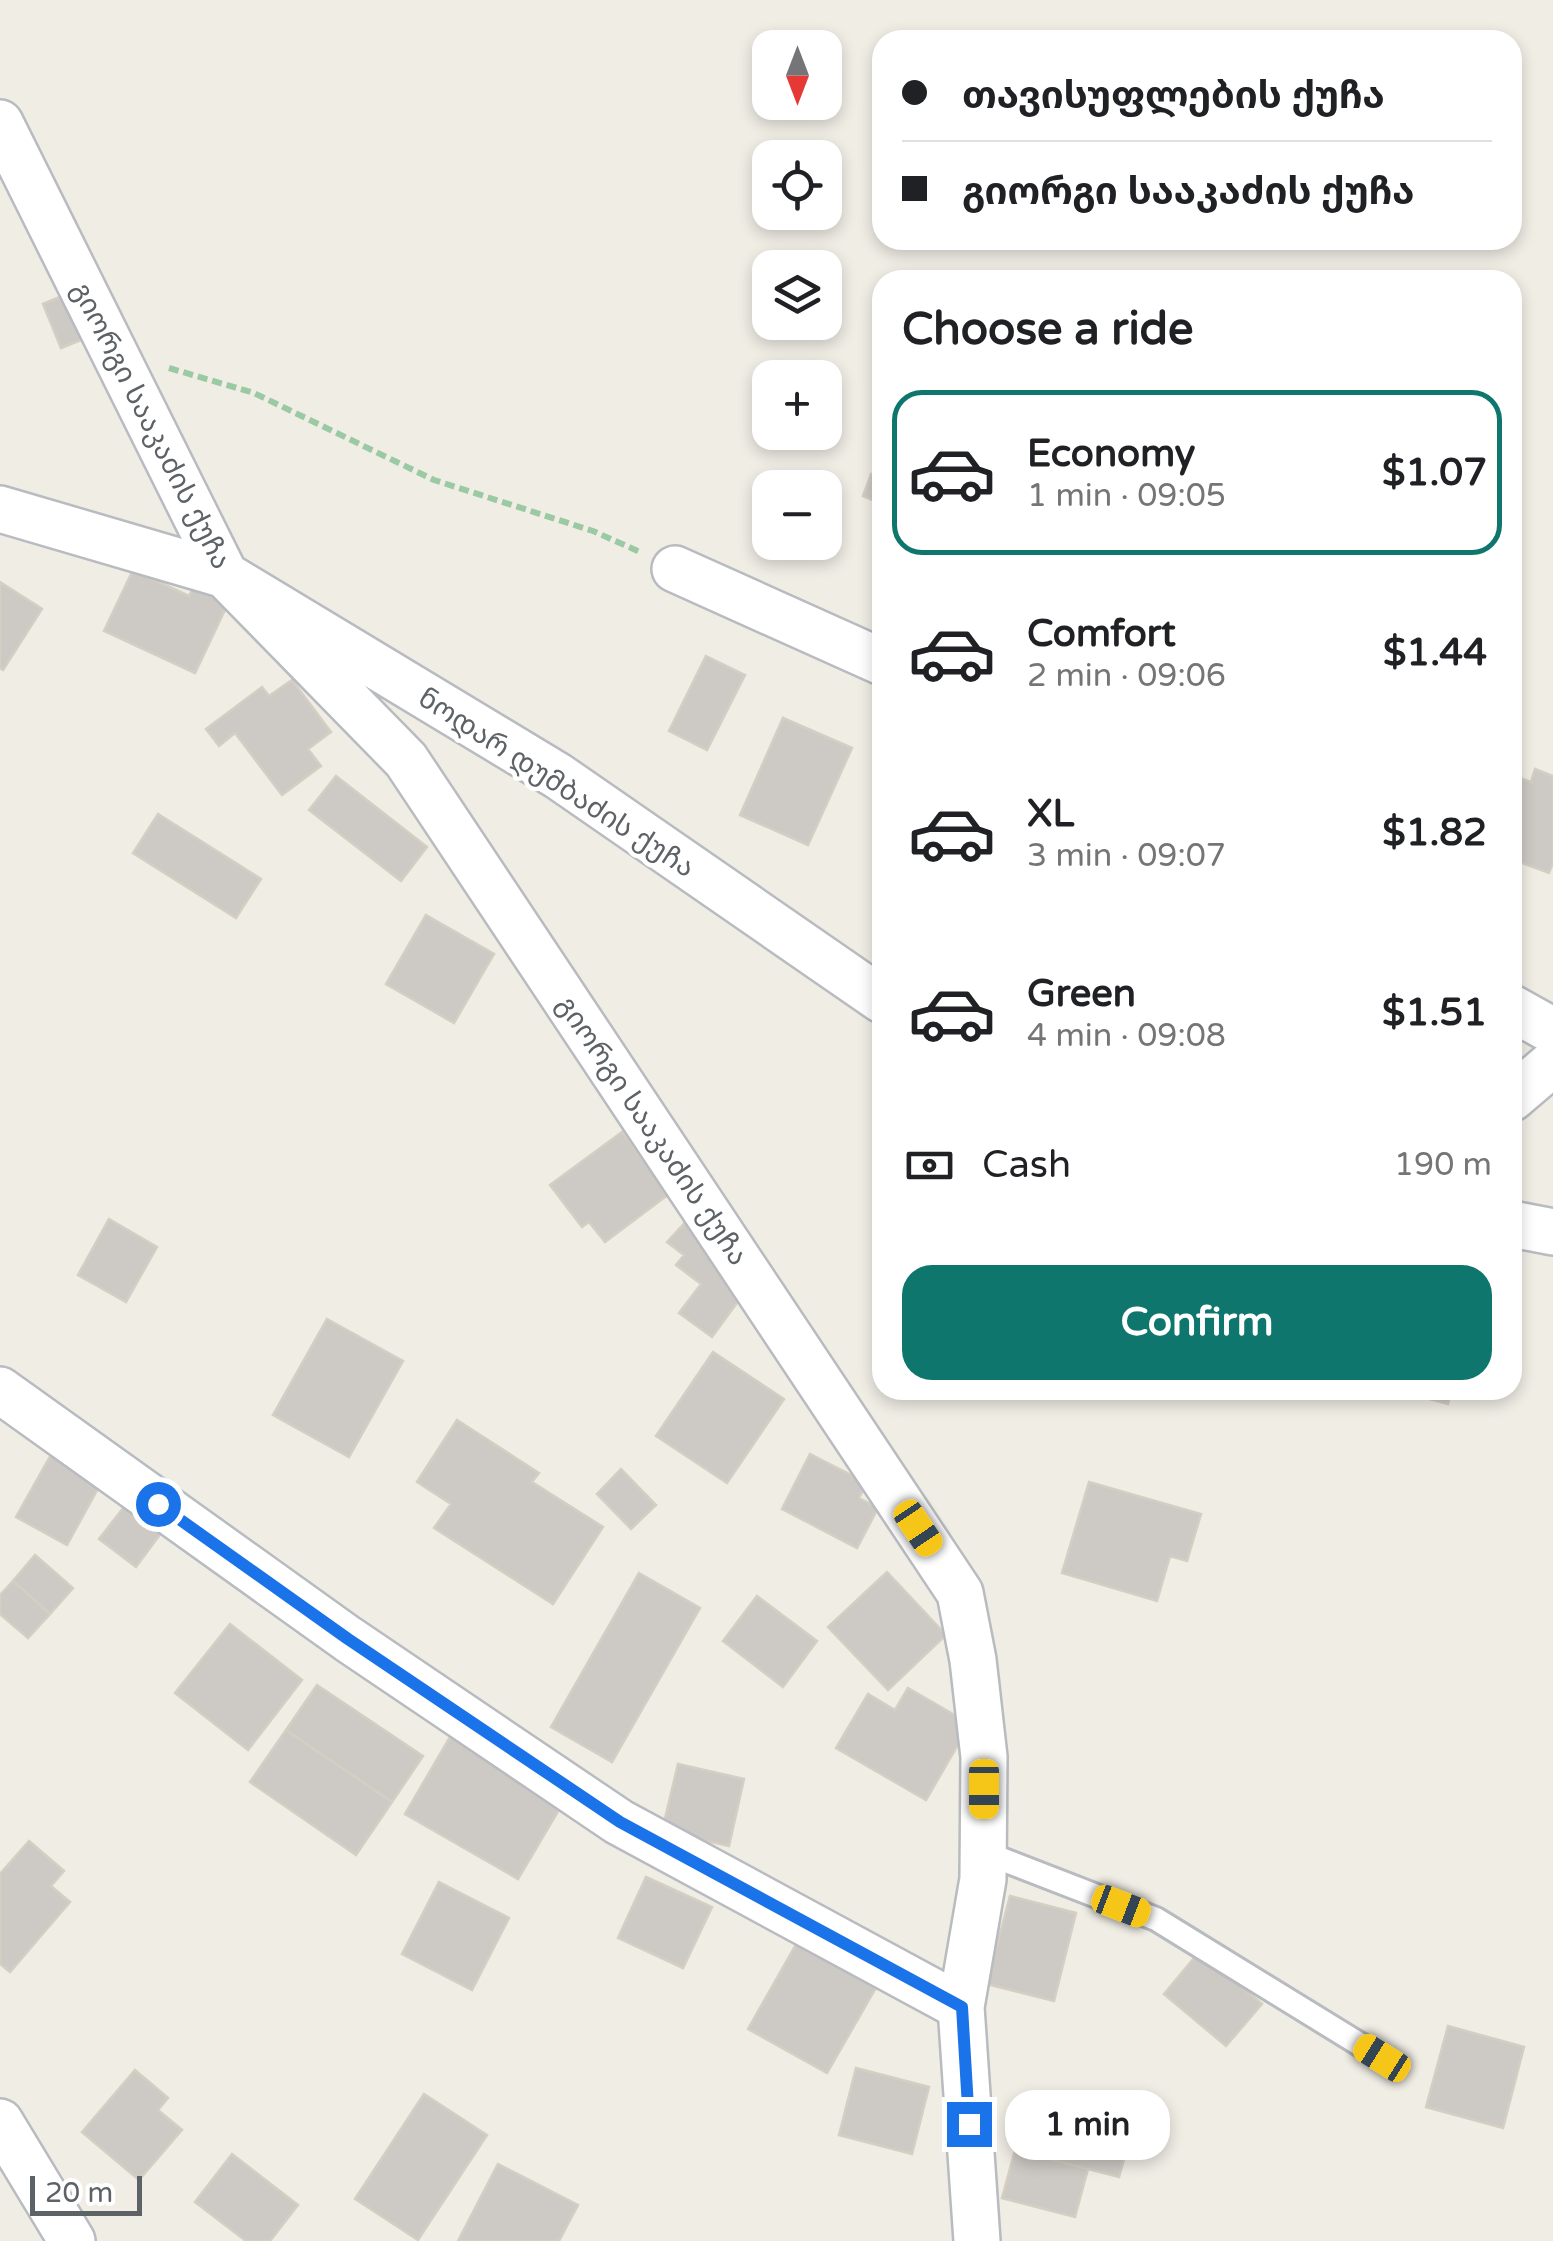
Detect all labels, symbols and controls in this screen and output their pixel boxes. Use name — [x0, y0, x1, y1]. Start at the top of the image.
north arrow — [752, 30, 842, 120]
map controls — [752, 30, 842, 560]
text: თავისუფლების ქუჩა — [962, 73, 1385, 119]
button: locate — [752, 140, 842, 230]
text: გიორგი სააკაძის ქუჩა — [962, 169, 1414, 215]
button: layers — [752, 250, 842, 340]
street label: გიორგი სააკაძის ქუჩა — [64, 276, 238, 575]
text: Choose a ride — [902, 303, 1193, 357]
button: + — [752, 360, 842, 450]
icon: car — [907, 428, 997, 518]
text: Economy — [1027, 431, 1195, 477]
text: $1.07 — [1382, 450, 1487, 496]
button: − — [752, 470, 842, 560]
text: 1 min · 09:05 — [1027, 477, 1226, 515]
icon: car — [907, 608, 997, 698]
text: Comfort — [1027, 611, 1176, 657]
text: $1.44 — [1383, 630, 1487, 676]
text: 2 min · 09:06 — [1027, 657, 1226, 695]
street label: ნოდარ დუმბაძის ქუჩა — [412, 681, 701, 885]
icon: car — [907, 788, 997, 878]
text: XL — [1027, 791, 1074, 837]
text: $1.82 — [1382, 810, 1487, 856]
text: 3 min · 09:07 — [1027, 837, 1226, 875]
icon: car — [907, 968, 997, 1058]
text: Green — [1027, 971, 1136, 1017]
street label: გიორგი სააკაძის ქუჩა — [549, 989, 755, 1272]
text: $1.51 — [1382, 990, 1487, 1036]
text: 4 min · 09:08 — [1027, 1017, 1226, 1055]
icon: cash — [902, 1138, 957, 1193]
text: Cash — [982, 1142, 1071, 1188]
text: 190 m — [1394, 1146, 1492, 1184]
button: Confirm — [902, 1265, 1492, 1380]
route start — [136, 1482, 181, 1527]
car — [889, 1495, 947, 1561]
car — [969, 1759, 999, 1819]
car — [1088, 1881, 1154, 1931]
car — [1349, 2029, 1415, 2087]
callout: 1 min — [1004, 2089, 1169, 2159]
route end — [947, 2102, 992, 2147]
text: 1 min — [1045, 2106, 1130, 2144]
scale bar — [30, 2171, 142, 2216]
text: 20 m — [45, 2176, 113, 2210]

